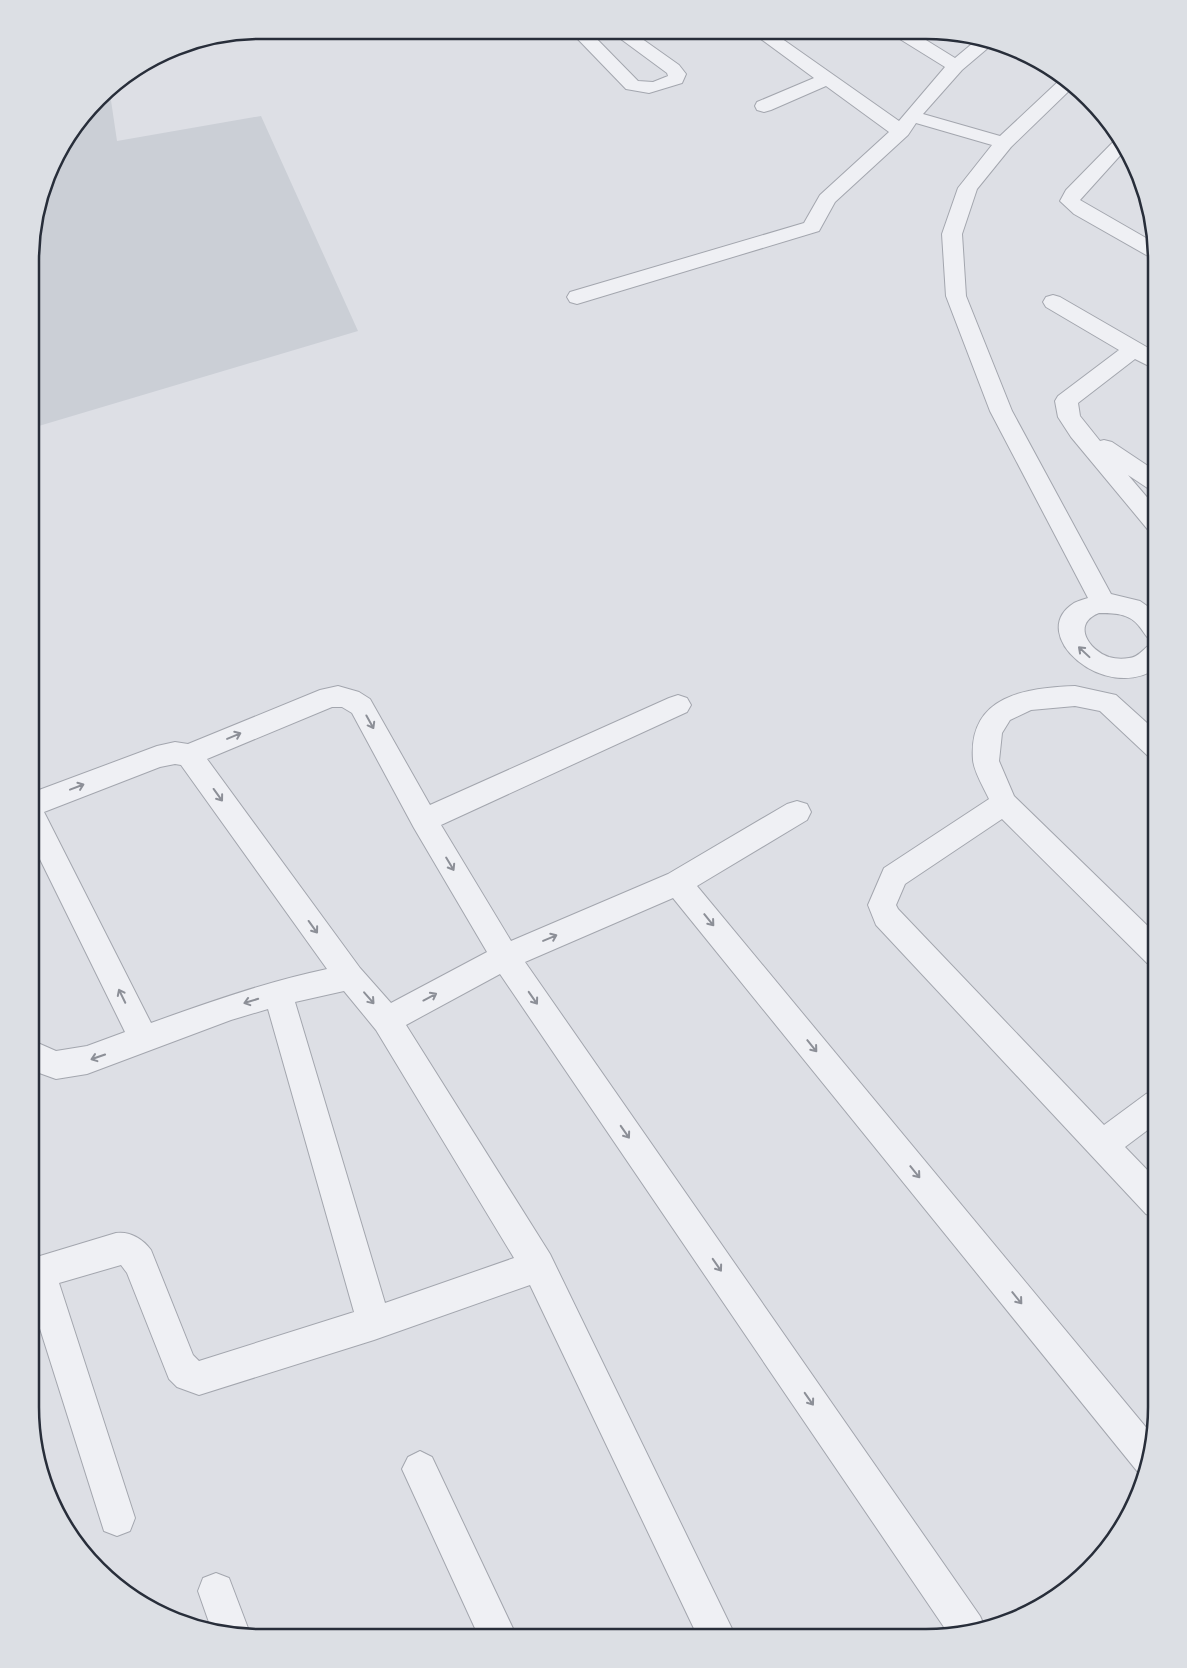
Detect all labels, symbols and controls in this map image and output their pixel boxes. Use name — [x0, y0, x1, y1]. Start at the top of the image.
one-way arrow — [1078, 646, 1090, 658]
one-way arrow — [365, 715, 375, 730]
one-way arrow — [226, 731, 241, 741]
one-way arrow — [68, 782, 84, 791]
one-way arrow — [213, 788, 223, 802]
one-way arrow — [445, 856, 455, 870]
one-way arrow — [704, 914, 715, 927]
one-way arrow — [308, 919, 318, 933]
one-way arrow — [542, 933, 557, 943]
one-way arrow — [117, 989, 126, 1004]
one-way arrow — [528, 990, 538, 1004]
one-way arrow — [363, 992, 374, 1005]
one-way arrow — [423, 992, 438, 1002]
one-way arrow — [244, 996, 260, 1006]
one-way arrow — [806, 1039, 817, 1052]
one-way arrow — [90, 1052, 106, 1062]
one-way arrow — [620, 1124, 630, 1138]
one-way arrow — [909, 1165, 920, 1178]
one-way arrow — [712, 1258, 722, 1272]
one-way arrow — [1012, 1291, 1023, 1304]
one-way arrow — [804, 1392, 814, 1406]

